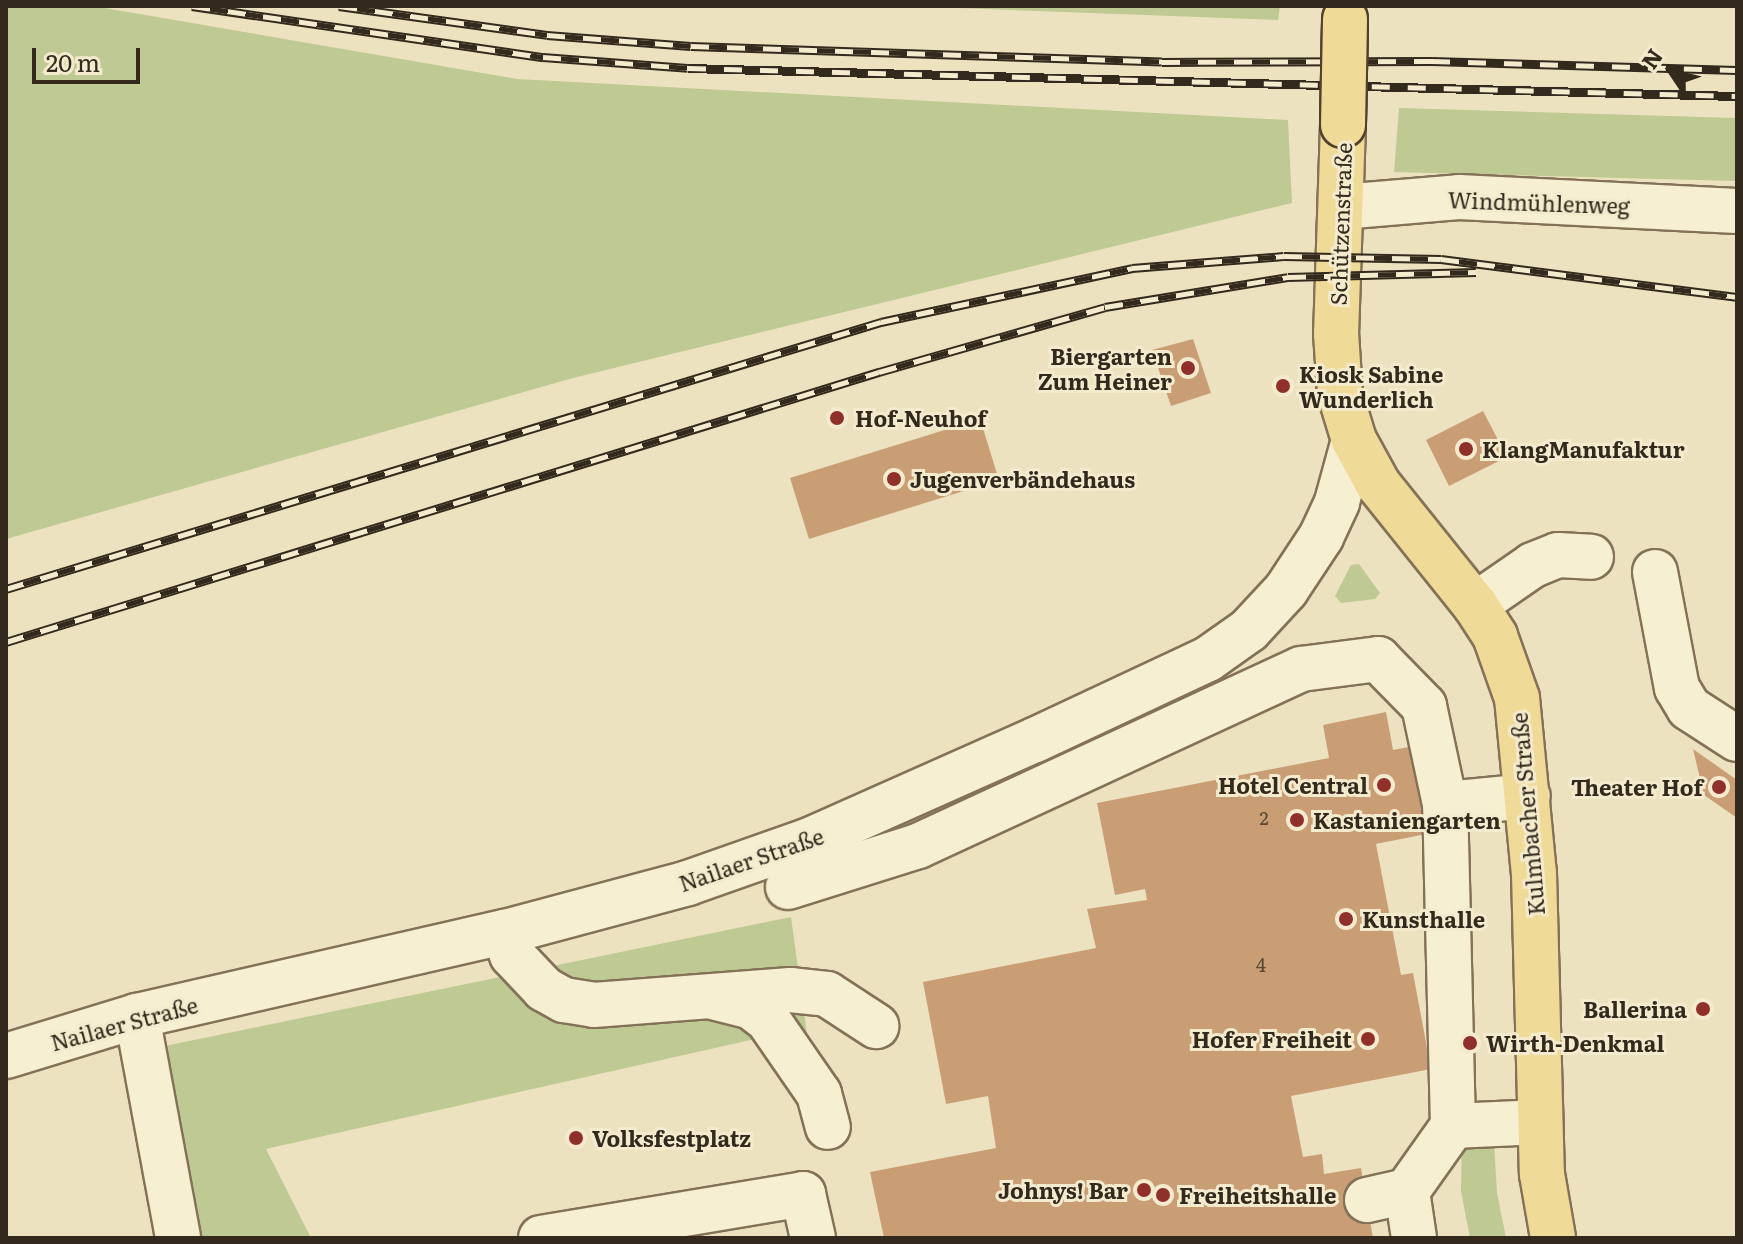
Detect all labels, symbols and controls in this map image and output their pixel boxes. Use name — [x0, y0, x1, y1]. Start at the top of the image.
scale bar — [36, 32, 144, 82]
north arrow — [1631, 32, 1711, 112]
text: N — [1632, 41, 1670, 75]
text: 20 m — [46, 44, 100, 79]
street label: Schützenstraße — [1324, 142, 1356, 306]
street label: Windmühlenweg — [1447, 186, 1631, 218]
place label: Biergarten Zum Heiner — [1038, 342, 1172, 394]
marker: Biergarten Zum Heiner — [1179, 359, 1197, 377]
place label: Kiosk Sabine Wunderlich — [1299, 360, 1443, 412]
marker: Kiosk Sabine Wunderlich — [1274, 377, 1292, 395]
place label: Hof-Neuhof — [855, 405, 987, 431]
marker: Hof-Neuhof — [826, 407, 848, 429]
place label: KlangManufaktur — [1482, 436, 1685, 462]
marker: KlangManufaktur — [1457, 440, 1475, 458]
place label: Jugenverbändehaus — [910, 466, 1135, 492]
marker: Jugenverbändehaus — [885, 470, 903, 488]
street label: Kulmbacher Straße — [1505, 711, 1549, 917]
place label: Hotel Central — [1218, 772, 1368, 798]
place label: Theater Hof — [1571, 774, 1703, 800]
marker: Hotel Central — [1375, 776, 1393, 794]
marker: Theater Hof — [1710, 778, 1728, 796]
house number: 2 — [1259, 807, 1269, 829]
place label: Kastaniengarten — [1313, 807, 1501, 833]
marker: Kastaniengarten — [1288, 811, 1306, 829]
street label: Nailaer Straße — [675, 822, 827, 896]
place label: Kunsthalle — [1362, 906, 1485, 932]
marker: Kunsthalle — [1337, 910, 1355, 928]
house number: 4 — [1256, 954, 1266, 976]
street label: Nailaer Straße — [47, 991, 201, 1055]
place label: Ballerina — [1583, 996, 1687, 1022]
marker: Ballerina — [1694, 1000, 1712, 1018]
place label: Hofer Freiheit — [1192, 1026, 1352, 1052]
marker: Hofer Freiheit — [1359, 1030, 1377, 1048]
place label: Wirth-Denkmal — [1486, 1030, 1664, 1056]
marker: Wirth-Denkmal — [1461, 1034, 1479, 1052]
place label: Volksfestplatz — [592, 1125, 751, 1151]
marker: Volksfestplatz — [567, 1129, 585, 1147]
place label: Johnys! Bar — [998, 1177, 1128, 1203]
marker: Johnys! Bar — [1135, 1181, 1153, 1199]
place label: Freiheitshalle — [1179, 1182, 1336, 1208]
marker: Freiheitshalle — [1154, 1186, 1172, 1204]

